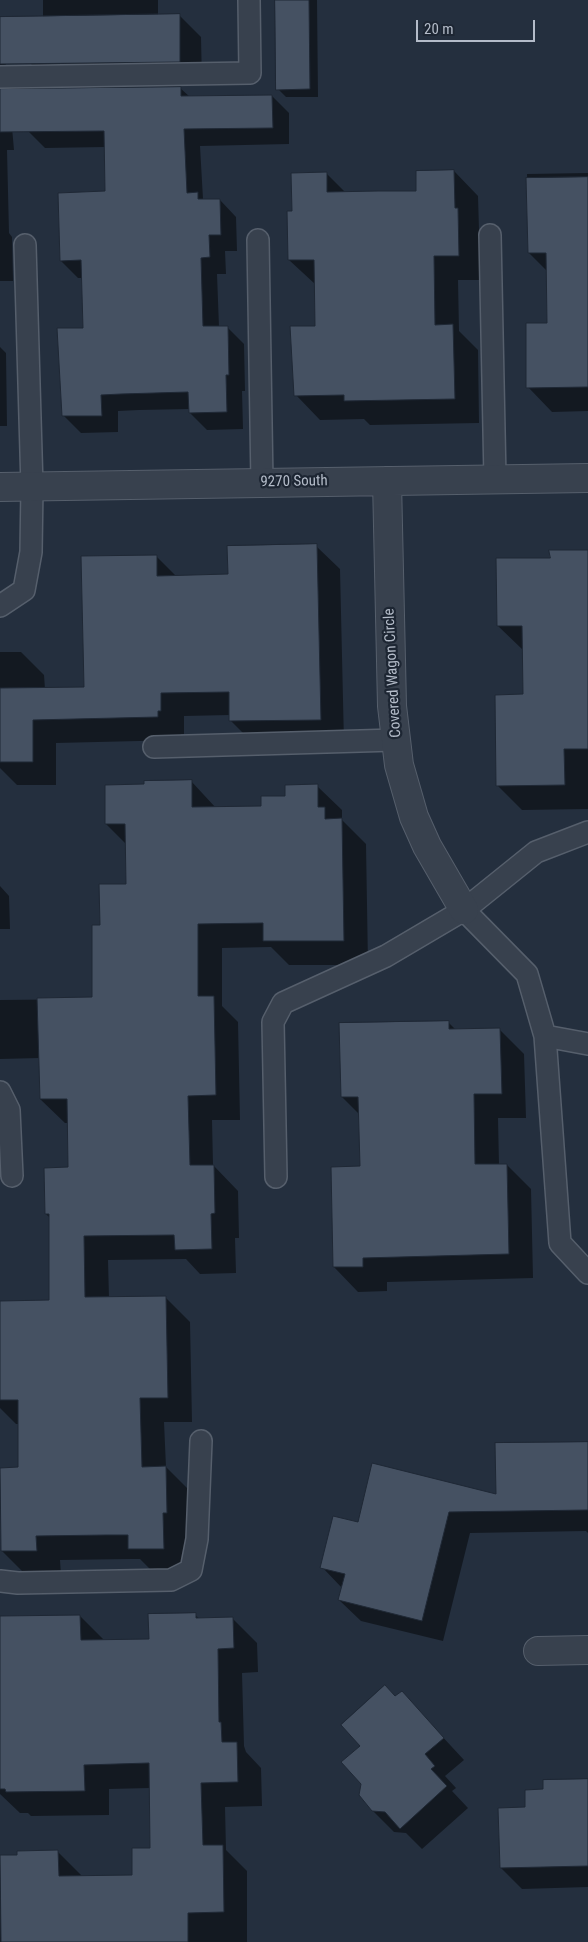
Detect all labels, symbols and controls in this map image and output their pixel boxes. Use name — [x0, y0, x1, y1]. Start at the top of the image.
scale bar — [418, 10, 537, 42]
text: 20 m — [424, 20, 454, 38]
street label: 9270 South — [260, 472, 328, 492]
street label: Covered Wagon Circle — [381, 608, 405, 738]

